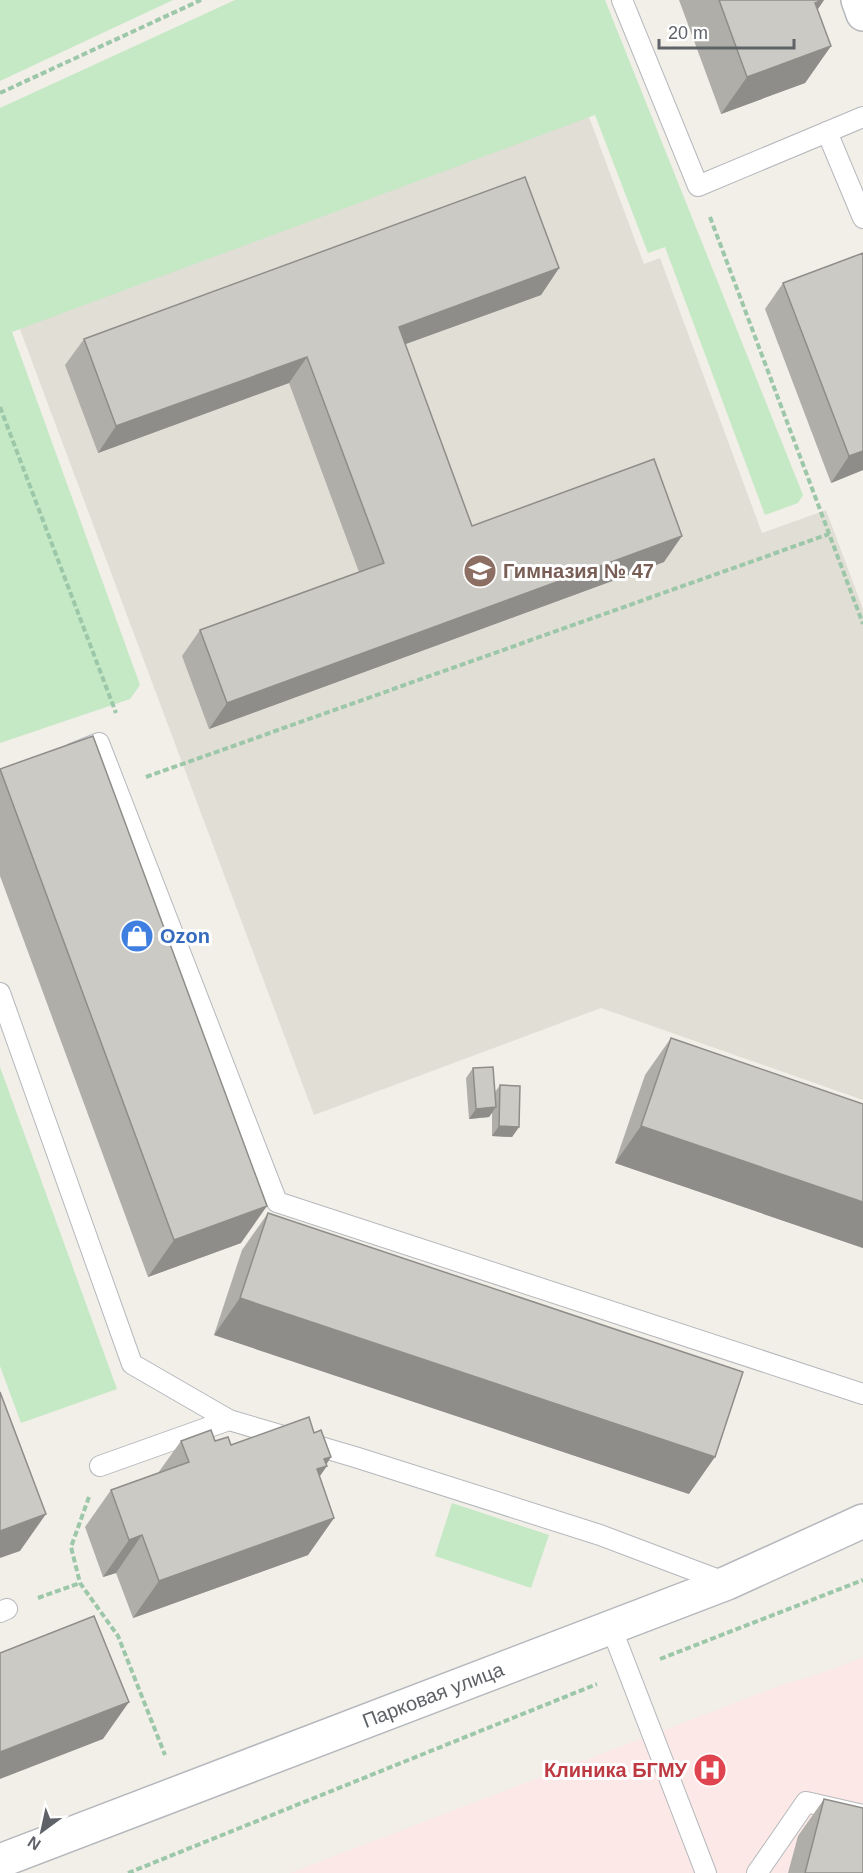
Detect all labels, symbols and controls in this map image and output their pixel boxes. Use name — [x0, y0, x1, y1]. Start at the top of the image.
scale bar — [659, 12, 794, 50]
text: 20 m — [668, 23, 708, 43]
school or university icon: Гимназия № 47 — [462, 553, 498, 589]
place label: Гимназия № 47 — [503, 560, 654, 582]
shop icon: Ozon — [119, 918, 155, 954]
place label: Ozon — [160, 925, 210, 947]
street label: Парковая улица — [359, 1658, 508, 1732]
hospital icon: Клиника БГМУ — [692, 1752, 728, 1788]
place label: Клиника БГМУ — [544, 1759, 688, 1781]
north arrow — [12, 1801, 72, 1861]
text: N — [25, 1833, 44, 1853]

